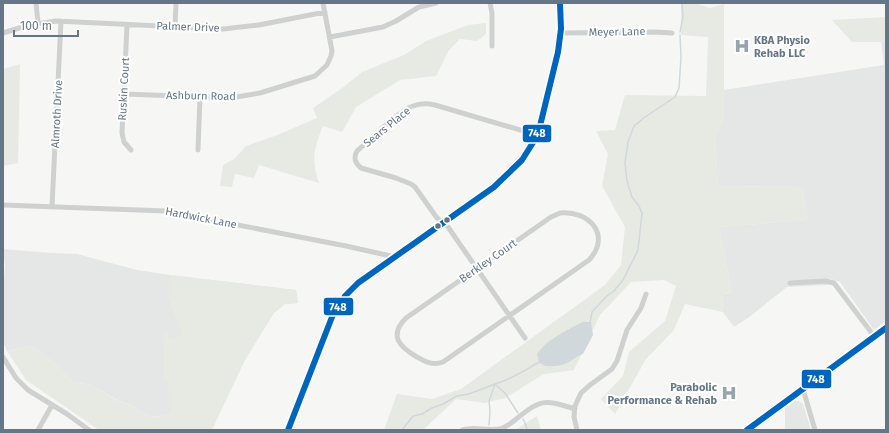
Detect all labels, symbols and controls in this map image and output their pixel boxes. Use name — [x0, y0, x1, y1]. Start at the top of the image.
scale bar — [14, 12, 78, 38]
text: 100 m — [20, 19, 52, 33]
street label: Palmer Drive — [156, 19, 220, 35]
street label: Meyer Lane — [588, 25, 646, 39]
place label: KBA Physio Rehab LLC — [754, 34, 810, 60]
hospital icon: KBA Physio Rehab LLC — [733, 37, 751, 55]
street label: Ruskin Court — [116, 57, 132, 121]
street label: Almroth Drive — [49, 79, 65, 149]
street label: Ashburn Road — [166, 89, 236, 103]
street label: Sears Place — [361, 104, 413, 150]
line badge: 748 — [522, 124, 552, 143]
text: 748 — [528, 127, 546, 140]
street label: Hardwick Lane — [164, 205, 238, 231]
unlabelled marker — [442, 215, 452, 225]
unlabelled marker — [433, 221, 443, 231]
street label: Berkley Court — [457, 236, 519, 286]
line badge: 748 — [323, 297, 354, 316]
text: 748 — [329, 301, 347, 314]
line badge: 748 — [801, 369, 832, 389]
text: 748 — [807, 373, 825, 386]
place label: Parabolic Performance & Rehab — [608, 381, 718, 407]
hospital icon: Parabolic Performance & Rehab — [720, 384, 738, 402]

